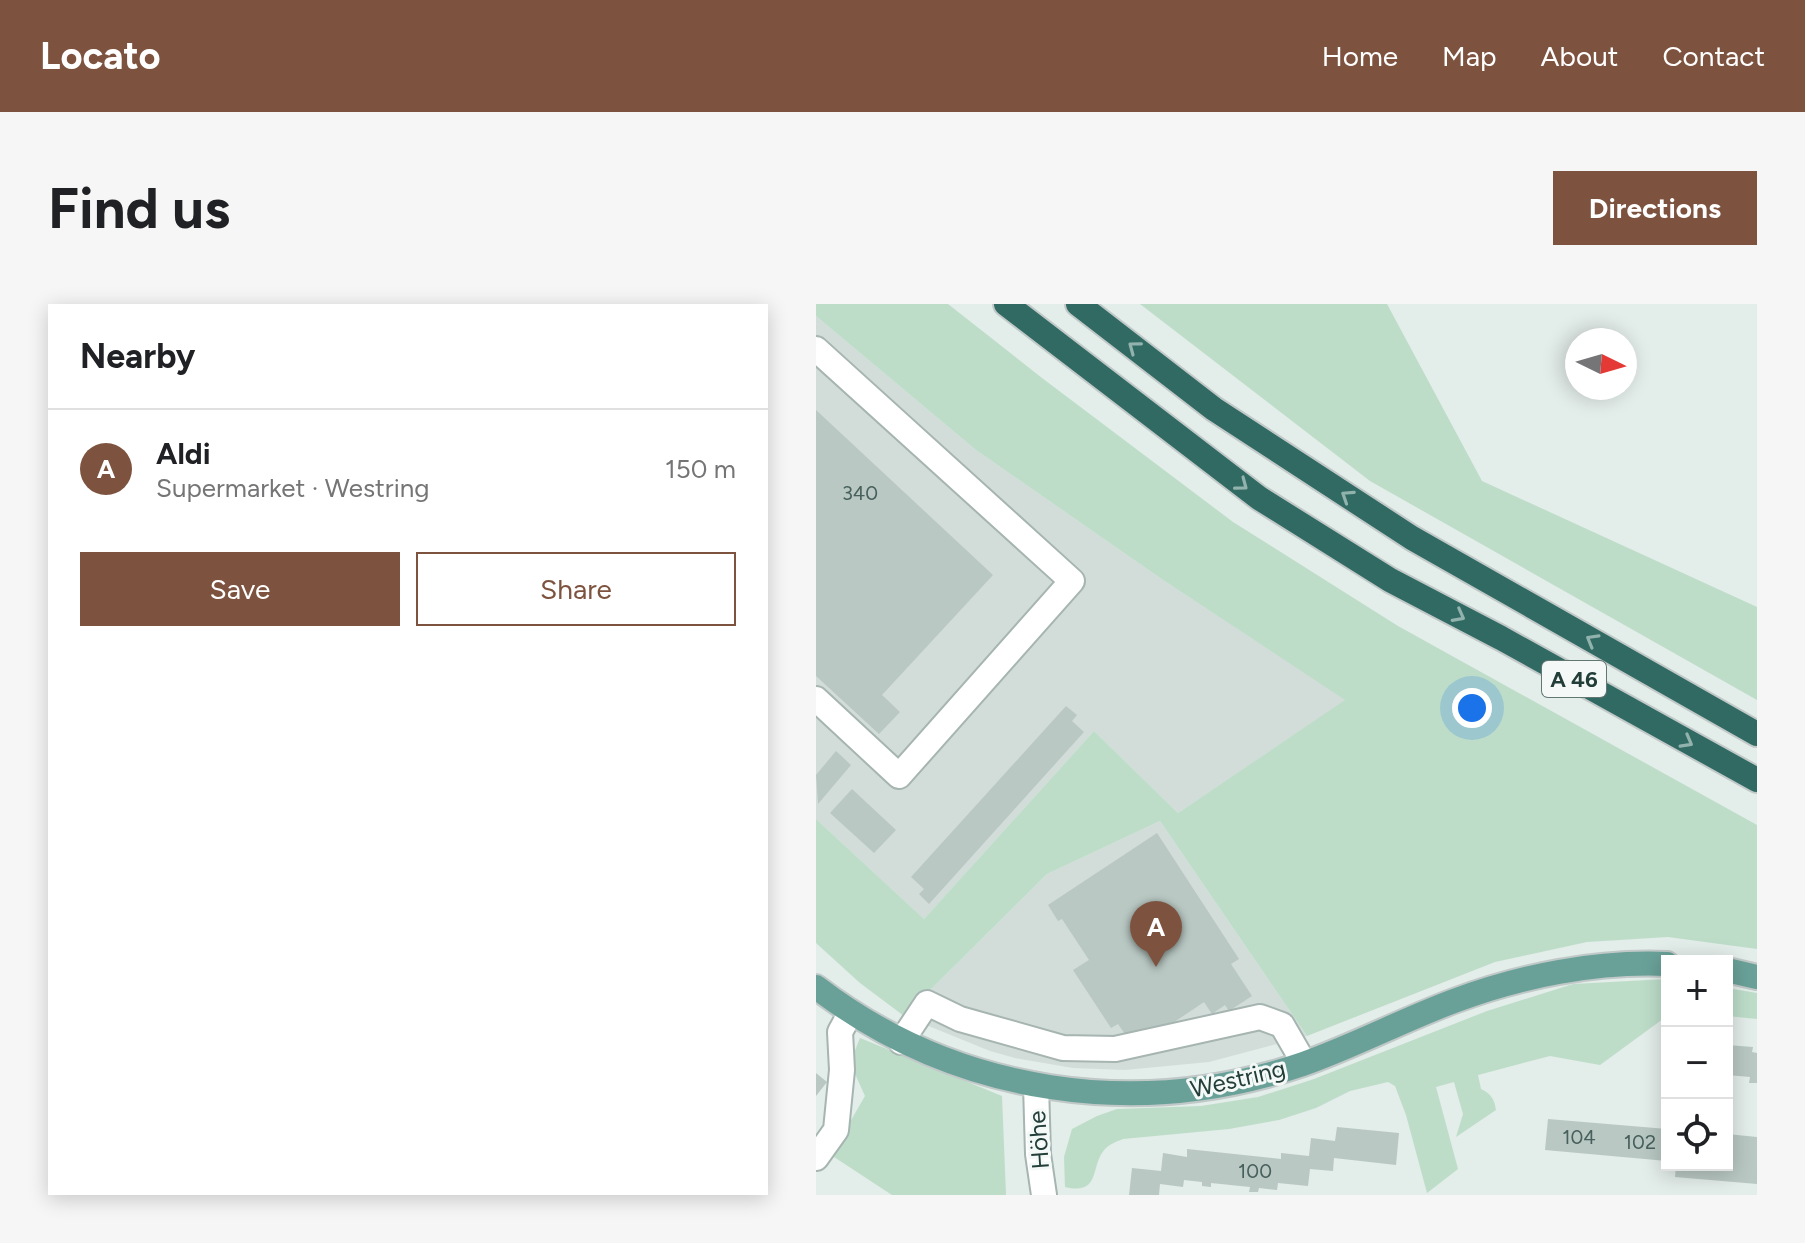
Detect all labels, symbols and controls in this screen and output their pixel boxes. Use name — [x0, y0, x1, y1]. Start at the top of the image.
text: Locato — [40, 33, 161, 79]
text: Home — [1322, 39, 1398, 73]
text: Map — [1442, 39, 1497, 73]
text: About — [1541, 39, 1618, 73]
text: Contact — [1662, 39, 1765, 73]
button: Directions — [1553, 171, 1757, 245]
text: Find us — [48, 175, 230, 242]
north arrow — [1565, 328, 1637, 400]
text: Nearby — [80, 336, 195, 377]
one-way arrow — [1128, 343, 1143, 357]
text: Aldi — [156, 435, 211, 472]
text: A — [97, 453, 115, 485]
text: 150 m — [665, 453, 736, 485]
text: Supermarket · Westring — [156, 472, 429, 504]
one-way arrow — [1233, 475, 1248, 489]
house number: 340 — [842, 481, 878, 505]
one-way arrow — [1341, 490, 1356, 505]
button: Save — [80, 552, 400, 626]
button: Share — [416, 552, 736, 626]
one-way arrow — [1451, 607, 1466, 622]
one-way arrow — [1586, 634, 1601, 650]
road number: A 46 — [1542, 661, 1606, 697]
your location — [1452, 688, 1492, 728]
one-way arrow — [1679, 732, 1693, 747]
pin: A — [1130, 901, 1182, 967]
map controls — [1661, 955, 1733, 1171]
button: + — [1661, 955, 1733, 1027]
button: − — [1661, 1027, 1733, 1099]
street label: Westring — [1188, 1054, 1288, 1104]
button: locate — [1661, 1099, 1733, 1171]
street label: Höhe — [1022, 1110, 1055, 1170]
house number: 104 — [1562, 1125, 1596, 1149]
house number: 102 — [1624, 1130, 1656, 1154]
house number: 100 — [1238, 1159, 1272, 1183]

